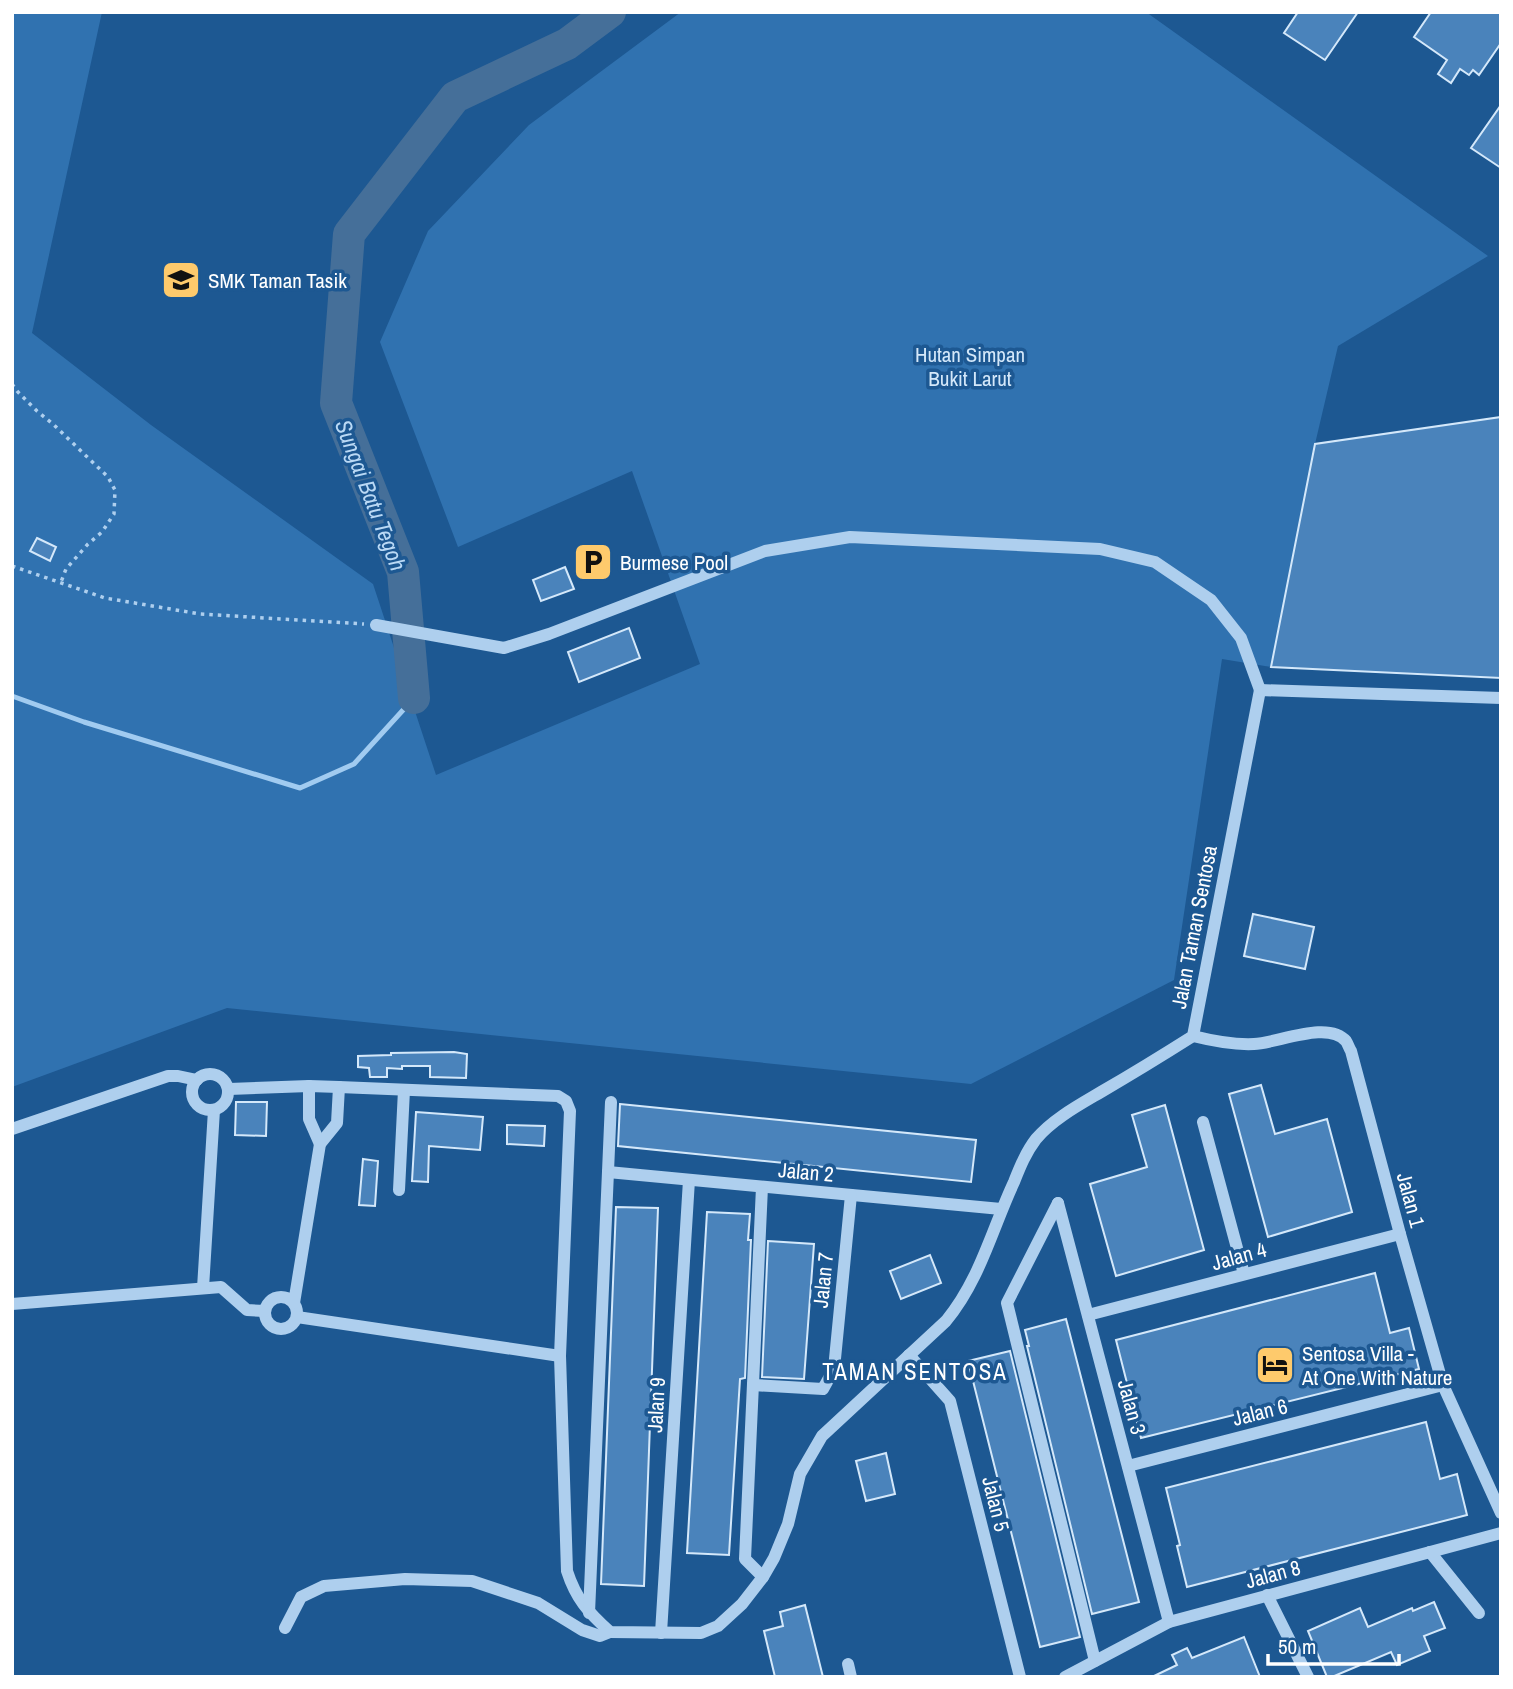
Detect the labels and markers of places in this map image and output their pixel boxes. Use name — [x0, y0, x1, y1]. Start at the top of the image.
school or university icon: SMK Taman Tasik — [160, 259, 202, 301]
place label: SMK Taman Tasik — [208, 266, 347, 295]
parking icon: Burmese Pool — [572, 541, 614, 583]
place label: Burmese Pool — [620, 548, 728, 577]
place label: Sentosa Villa - At One With Nature — [1301, 1339, 1452, 1392]
hotel icon: Sentosa Villa - At One With Nature — [1254, 1344, 1296, 1386]

